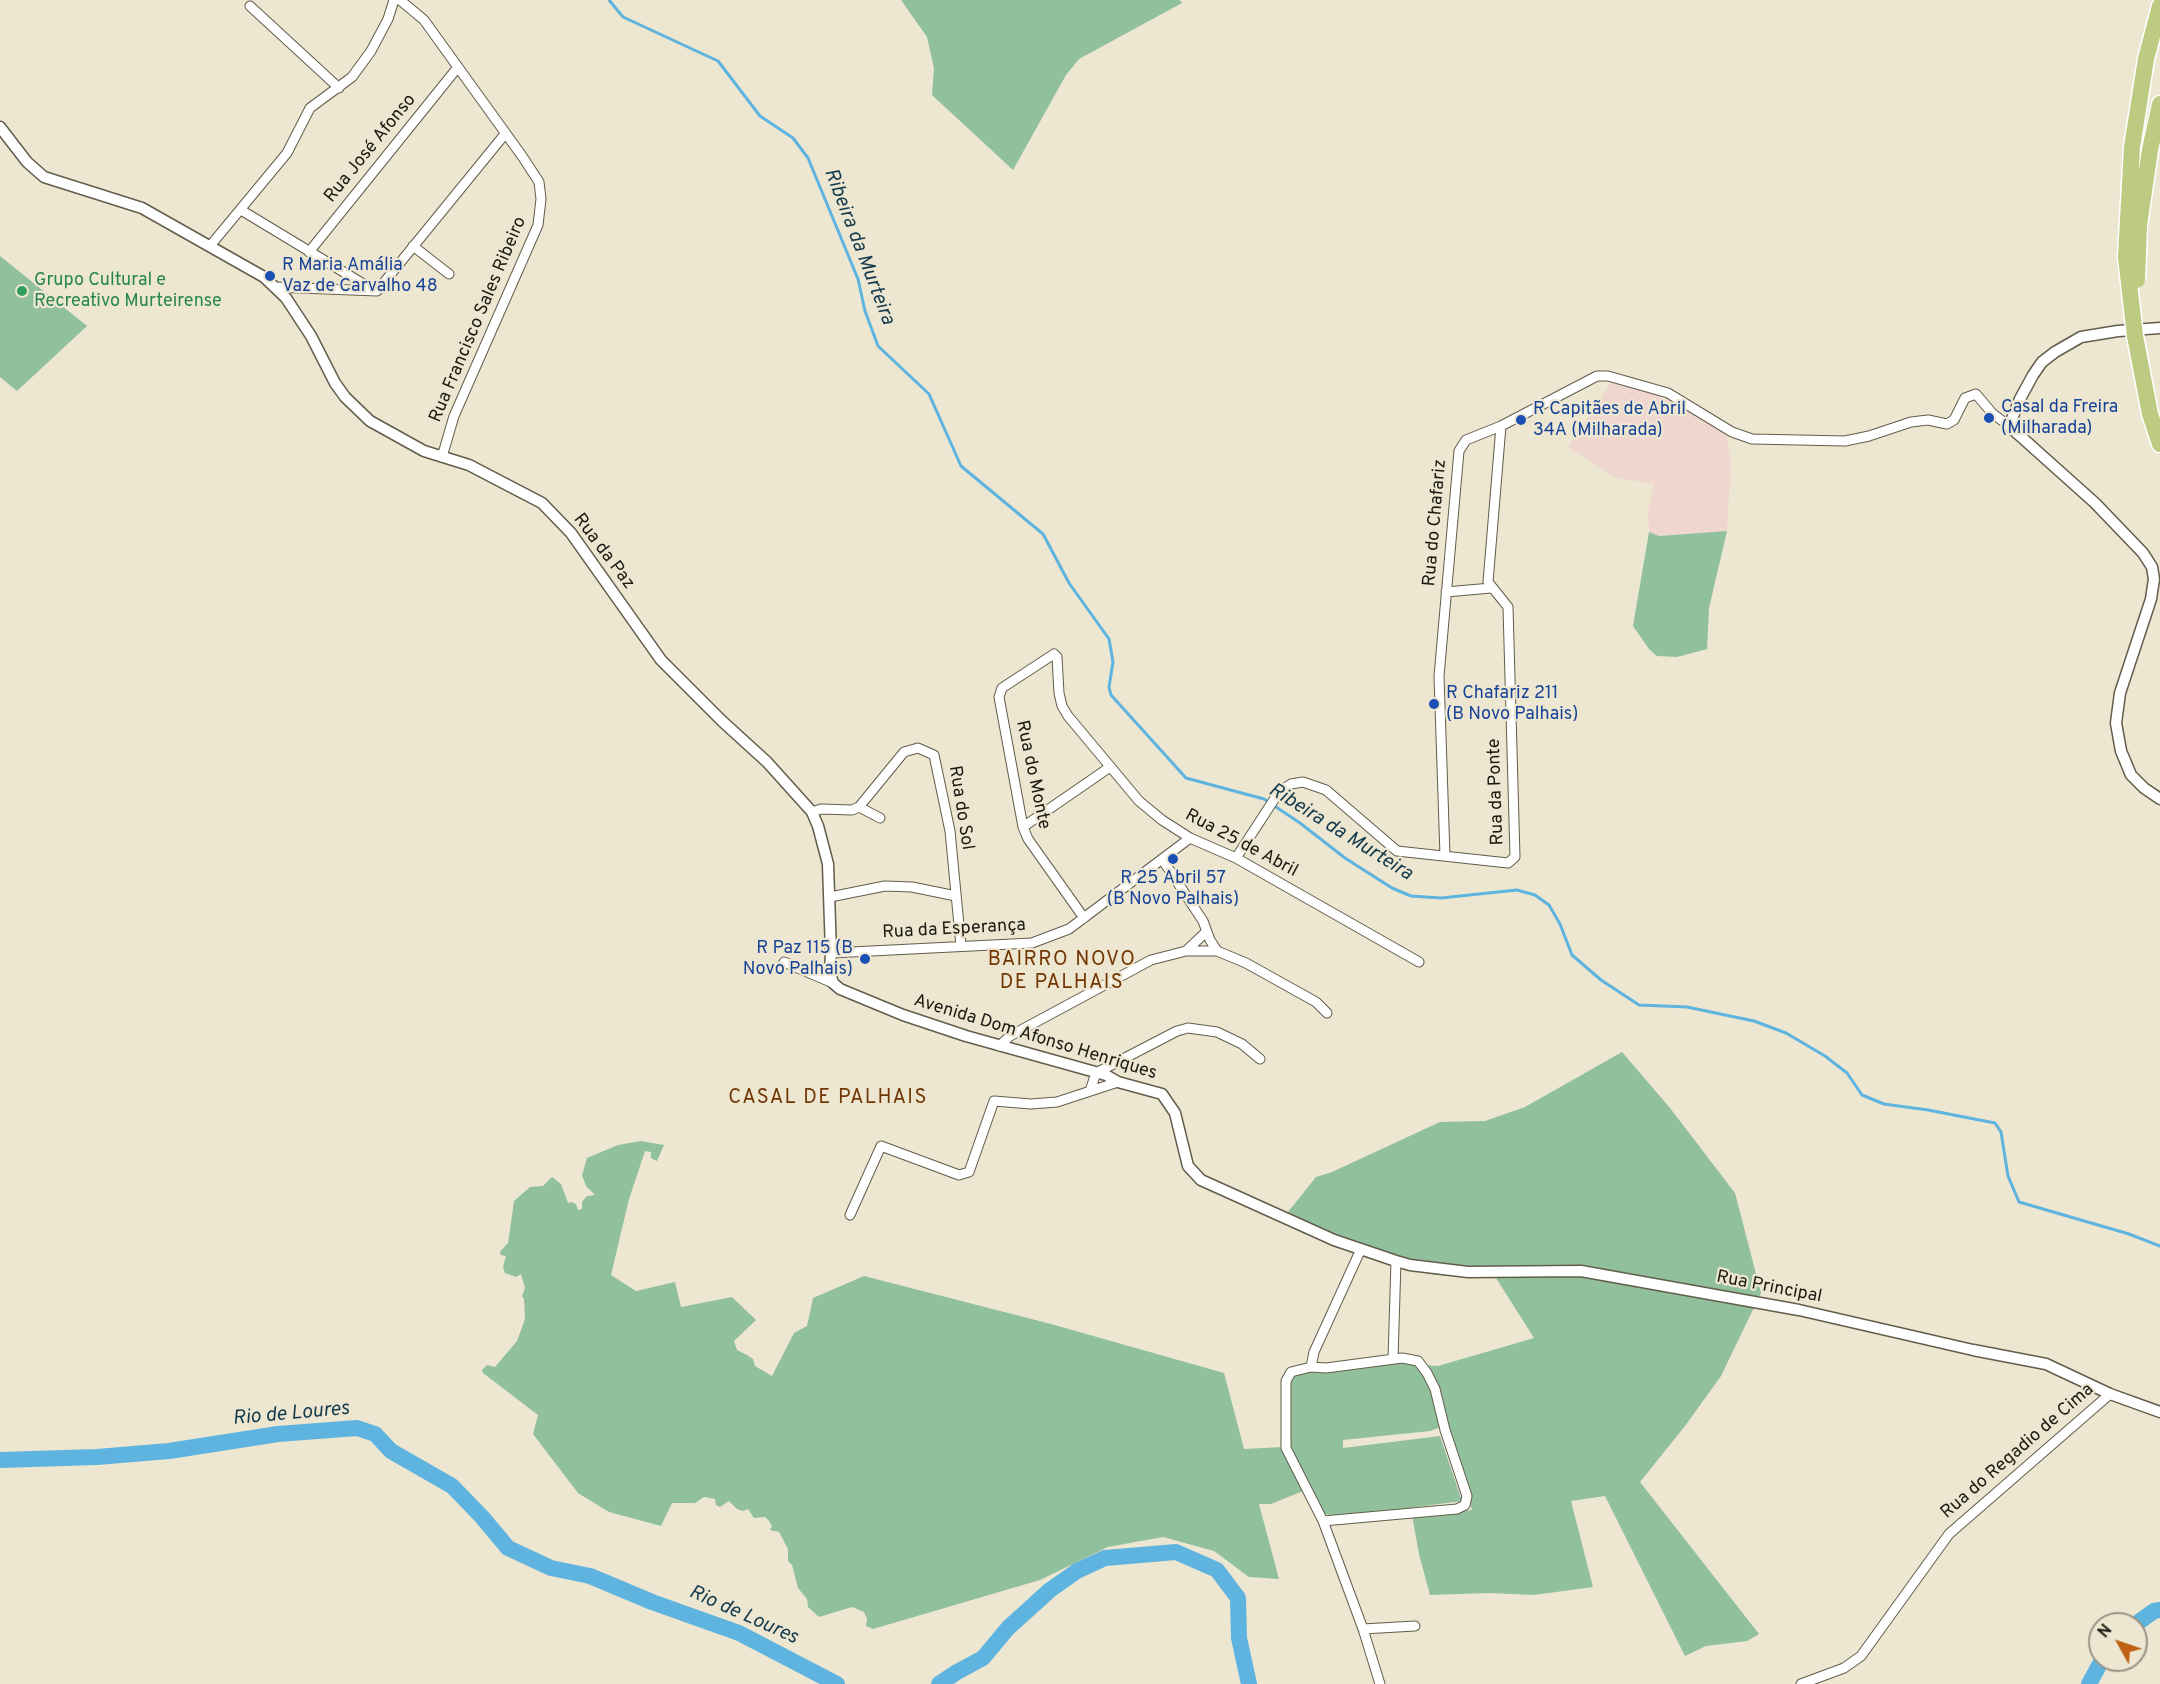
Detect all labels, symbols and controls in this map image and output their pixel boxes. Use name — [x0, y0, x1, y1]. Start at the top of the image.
street label: Rua José Afonso — [321, 90, 421, 208]
water label: Ribeira da Murteira — [817, 165, 899, 329]
street label: Rua Francisco Sales Ribeiro — [426, 214, 532, 426]
place label: R Maria Amália Vaz de Carvalho 48 — [282, 255, 438, 298]
marker: R Maria Amália Vaz de Carvalho 48 — [263, 269, 277, 283]
place label: Grupo Cultural e Recreativo Murteirense — [34, 270, 222, 312]
marker: Grupo Cultural e Recreativo Murteirense — [15, 284, 29, 298]
place label: Casal da Freira (Milharada) — [2001, 397, 2118, 440]
place label: R Capitães de Abril 34A (Milharada) — [1533, 399, 1686, 442]
marker: Casal da Freira (Milharada) — [1982, 411, 1996, 425]
marker: R Capitães de Abril 34A (Milharada) — [1514, 413, 1528, 427]
street label: Rua do Chafariz — [1420, 459, 1452, 587]
street label: Rua da Paz — [568, 510, 638, 594]
place label: R Chafariz 211 (B Novo Palhais) — [1446, 683, 1578, 726]
marker: R Chafariz 211 (B Novo Palhais) — [1427, 697, 1441, 711]
street label: Rua do Monte — [1010, 719, 1054, 831]
street label: Rua da Ponte — [1484, 738, 1510, 846]
street label: Rua do Sol — [943, 764, 977, 852]
water label: Ribeira da Murteira — [1263, 779, 1417, 887]
street label: Rua 25 de Abril — [1181, 805, 1301, 883]
marker: R 25 Abril 57 (B Novo Palhais) — [1166, 852, 1180, 866]
place label: R 25 Abril 57 (B Novo Palhais) — [1107, 868, 1239, 910]
street label: Rua da Esperança — [882, 915, 1026, 945]
place label: R Paz 115 (B Novo Palhais) — [743, 938, 853, 980]
district label: BAIRRO NOVO DE PALHAIS — [988, 949, 1136, 996]
marker: R Paz 115 (B Novo Palhais) — [858, 952, 872, 966]
street label: Avenida Dom Afonso Henriques — [911, 991, 1159, 1085]
district label: CASAL DE PALHAIS — [728, 1087, 928, 1111]
street label: Rua Principal — [1714, 1267, 1824, 1309]
street label: Rua do Regadio de Cima — [1937, 1380, 2099, 1524]
water label: Rio de Loures — [232, 1398, 350, 1432]
water label: Rio de Loures — [685, 1581, 801, 1651]
north arrow — [2088, 1612, 2148, 1672]
text: N — [2094, 1621, 2117, 1643]

